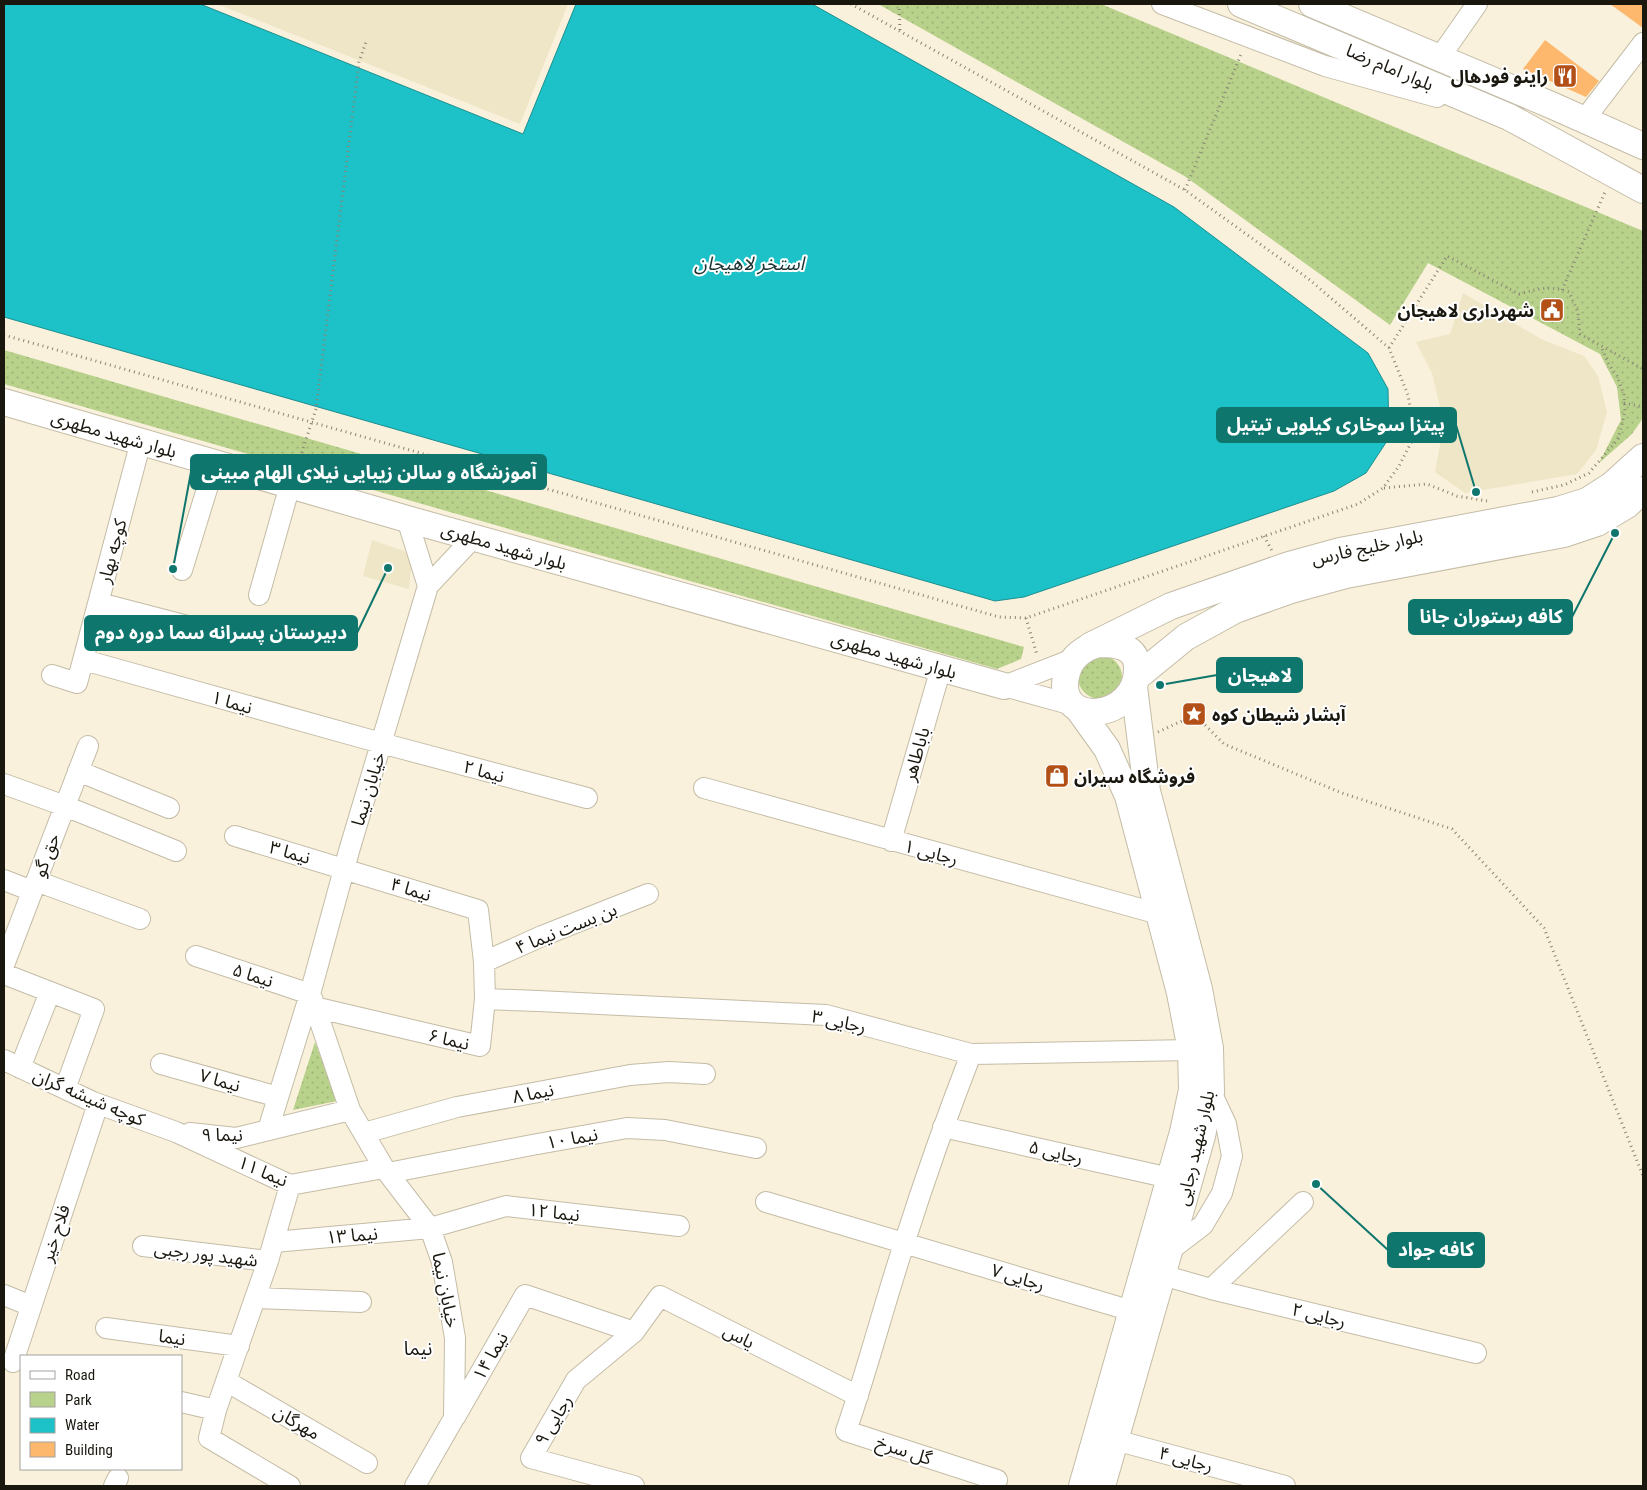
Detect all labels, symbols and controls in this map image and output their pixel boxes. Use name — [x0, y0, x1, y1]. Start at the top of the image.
street label: بلوار امام رضا — [1341, 39, 1437, 99]
restaurant icon: راینو فودهال — [1552, 63, 1578, 89]
place label: راینو فودهال — [1451, 66, 1548, 88]
water label: استخر لاهیجان — [694, 252, 807, 275]
public building icon: شهرداری لاهیجان — [1539, 297, 1565, 323]
place label: شهرداری لاهیجان — [1397, 300, 1534, 322]
street label: بلوار شهید مطهری — [49, 406, 179, 463]
callout: پیتزا سوخاری کیلویی تیتیل — [1217, 408, 1456, 442]
text: پیتزا سوخاری کیلویی تیتیل — [1227, 413, 1445, 437]
callout: آموزشگاه و سالن زیبایی نیلای الهام مبینی — [191, 455, 546, 489]
text: آموزشگاه و سالن زیبایی نیلای الهام مبینی — [201, 461, 537, 487]
street label: کوچه بهار — [93, 516, 132, 586]
street label: بلوار شهید مطهری — [439, 518, 569, 575]
street label: بلوار خلیج فارس — [1309, 525, 1425, 572]
callout: کافه رستوران جانا — [1409, 600, 1572, 634]
text: کافه رستوران جانا — [1419, 605, 1563, 628]
callout: دبیرستان پسرانه سما دوره دوم — [85, 616, 357, 650]
text: دبیرستان پسرانه سما دوره دوم — [95, 621, 347, 647]
street label: بلوار شهید مطهری — [829, 627, 959, 684]
callout: لاهيجان — [1217, 658, 1302, 692]
text: لاهيجان — [1228, 664, 1292, 687]
street label: نیما ۱ — [209, 686, 255, 718]
place icon: آبشار شیطان کوه — [1181, 701, 1207, 727]
place label: آبشار شیطان کوه — [1212, 704, 1347, 726]
street label: باباطاهر — [898, 725, 935, 785]
street label: خیابان نیما — [347, 749, 390, 829]
street label: نیما ۲ — [461, 755, 507, 787]
shop icon: فروشگاه سیران — [1044, 763, 1070, 789]
place label: فروشگاه سیران — [1074, 766, 1195, 788]
street label: حق گو — [28, 830, 65, 880]
street label: رجایی ۱ — [902, 835, 960, 870]
street label: نیما ۳ — [267, 836, 313, 868]
street label: نیما ۴ — [388, 873, 434, 905]
street label: بن بست نیما ۴ — [512, 898, 620, 959]
street label: نیما ۵ — [230, 959, 276, 991]
street label: رجایی ۳ — [810, 1005, 868, 1038]
street label: نیما ۶ — [426, 1024, 472, 1054]
street label: کوچه شیشه گران — [30, 1064, 148, 1131]
street label: نیما ۷ — [197, 1064, 243, 1096]
street label: نیما ۸ — [511, 1079, 555, 1107]
street label: بلوار شهید رجایی — [1172, 1088, 1219, 1208]
street label: نیما ۱۰ — [545, 1123, 599, 1153]
street label: نیما ۹ — [201, 1124, 243, 1145]
street label: رجایی ۵ — [1027, 1136, 1085, 1169]
street label: نیما ۱۱ — [235, 1151, 291, 1191]
street label: نیما ۱۲ — [527, 1199, 581, 1225]
street label: فلاح خیر — [36, 1202, 77, 1266]
street label: نیما ۱۳ — [325, 1222, 379, 1248]
callout: کافه جواد — [1388, 1233, 1484, 1267]
street label: شهید پور رجبی — [153, 1237, 259, 1272]
text: کافه جواد — [1398, 1238, 1474, 1261]
street label: خیابان نیما — [427, 1251, 464, 1330]
street label: رجایی ۷ — [988, 1259, 1047, 1296]
street label: رجایی ۲ — [1290, 1298, 1348, 1333]
street label: یاس — [719, 1319, 758, 1354]
street label: نیما — [157, 1325, 187, 1349]
street label: نیما ۱۴ — [468, 1328, 512, 1384]
district label: نیما — [404, 1337, 432, 1360]
legend — [20, 1355, 182, 1470]
text: Road — [65, 1366, 95, 1384]
text: Park — [65, 1391, 92, 1409]
street label: رجایی ۹ — [530, 1391, 577, 1449]
street label: مهرگان — [270, 1400, 324, 1444]
text: Water — [65, 1416, 100, 1434]
street label: گل سرخ — [873, 1431, 935, 1472]
text: Building — [65, 1441, 113, 1459]
street label: رجایی ۴ — [1157, 1442, 1215, 1477]

